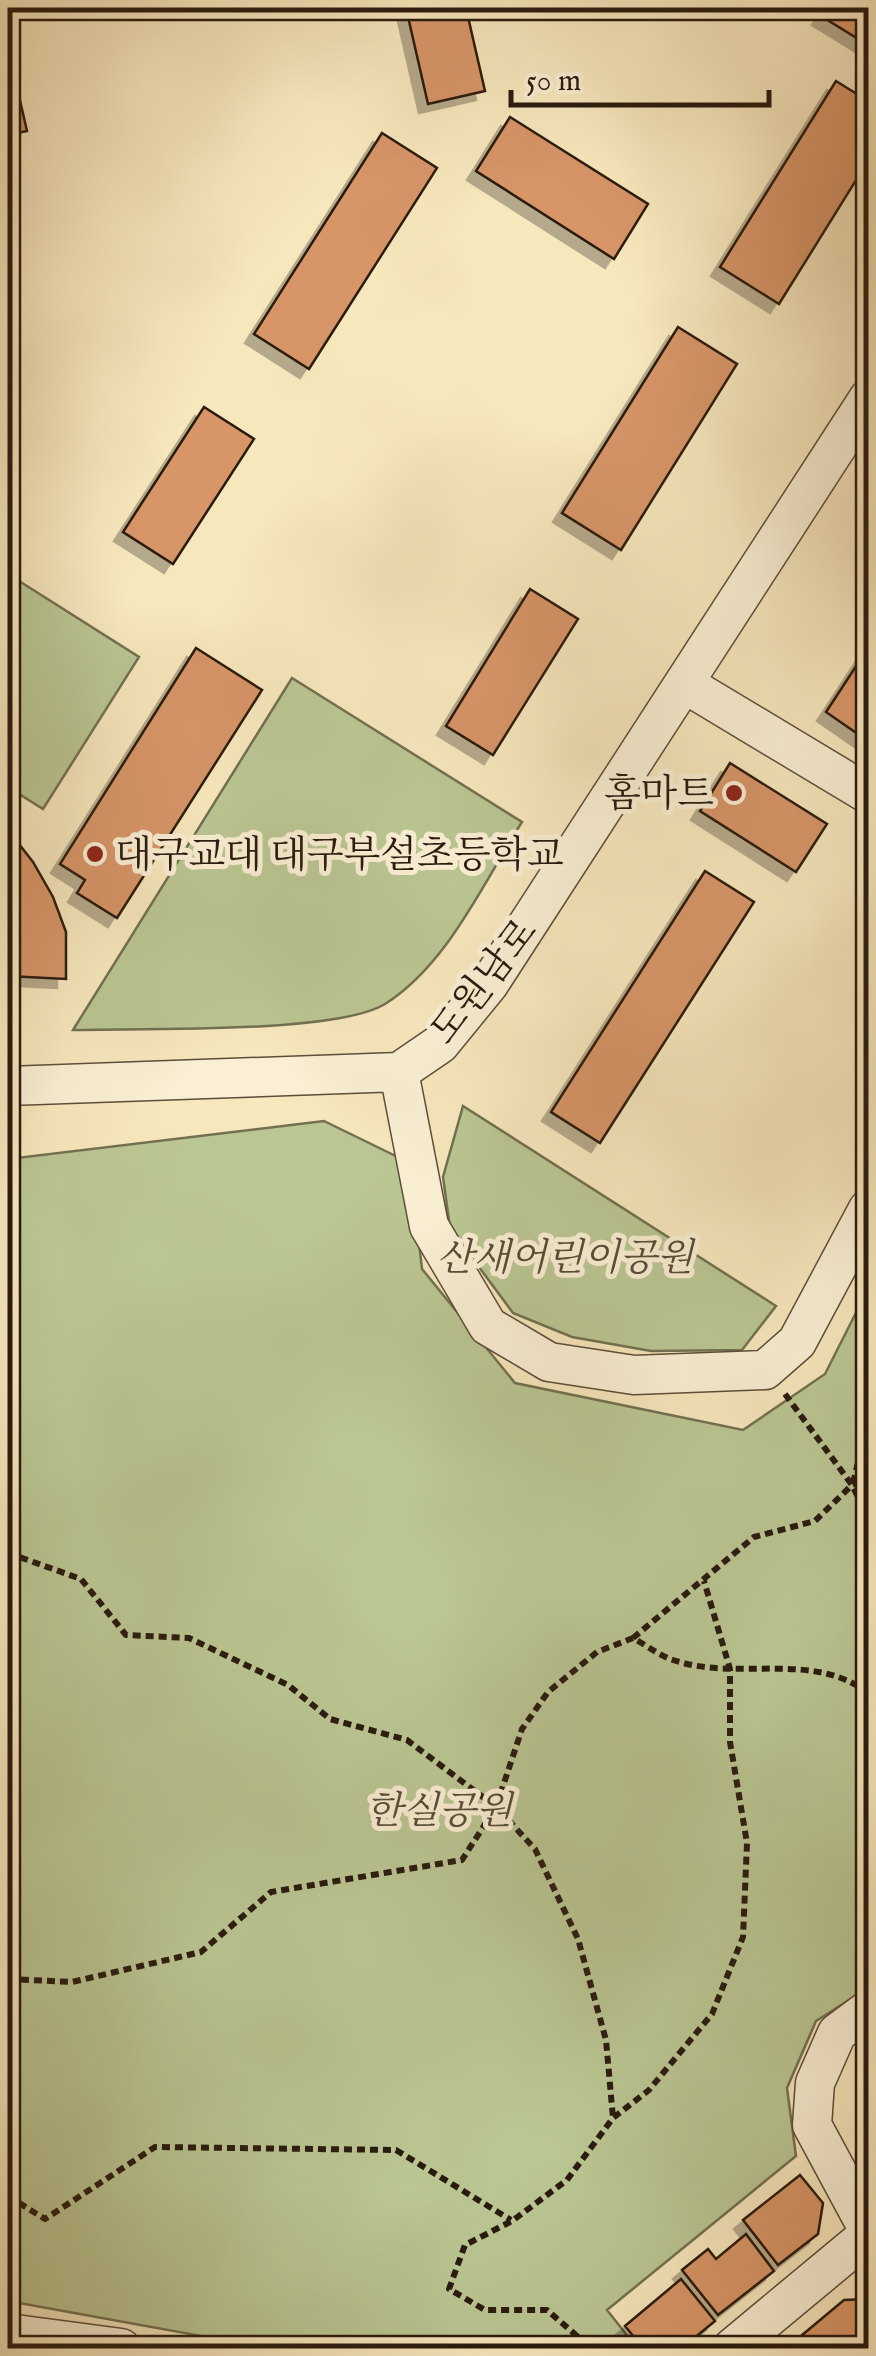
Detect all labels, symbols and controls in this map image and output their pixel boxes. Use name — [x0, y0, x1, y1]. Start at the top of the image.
scale bar — [511, 45, 768, 107]
text: 50 m — [526, 63, 581, 101]
place label: 홈마트 — [604, 772, 714, 820]
marker: 홈마트 — [723, 782, 745, 804]
place label: 대구교대 대구부설초등학교 — [115, 833, 564, 881]
marker: 대구교대 대구부설초등학교 — [84, 843, 106, 865]
street label: 도원남로 — [421, 910, 549, 1055]
park label: 산새어린이공원 — [437, 1236, 696, 1284]
park label: 한실공원 — [366, 1789, 515, 1837]

